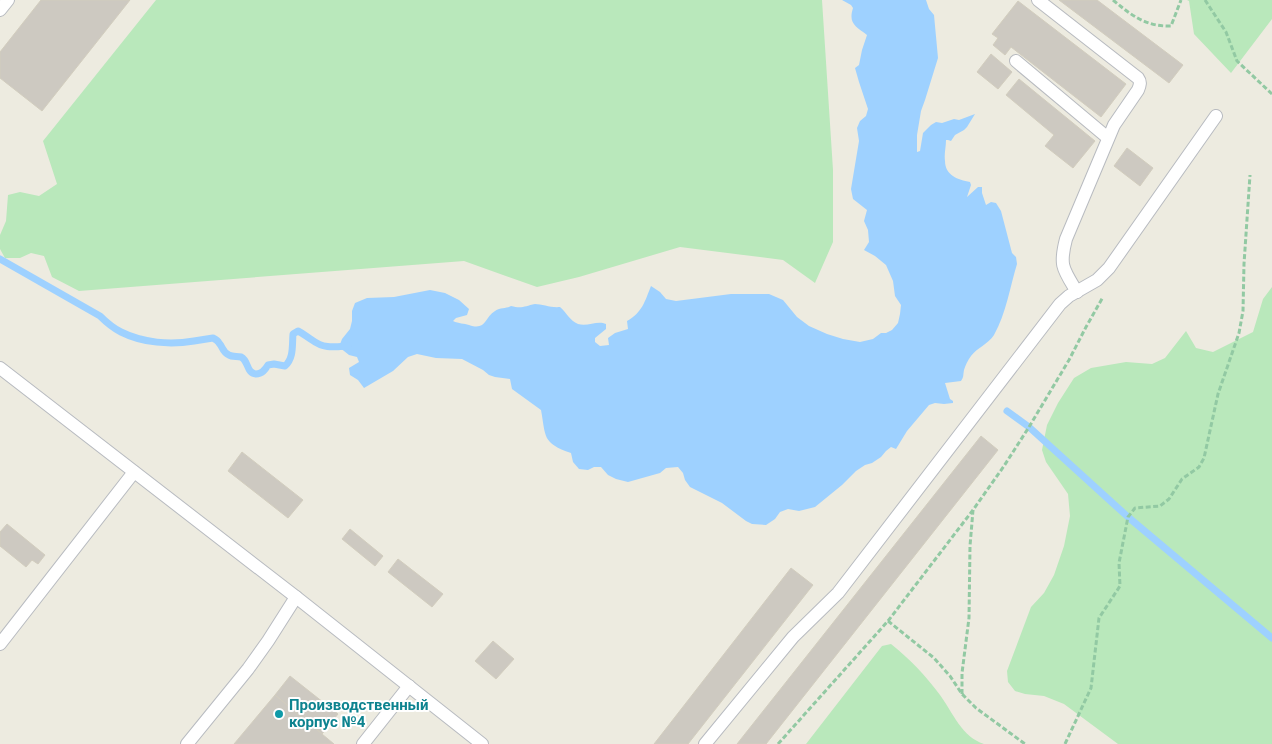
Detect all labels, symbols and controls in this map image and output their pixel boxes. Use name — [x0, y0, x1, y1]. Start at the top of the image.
place label: Производственный корпус №4 — [289, 696, 429, 731]
marker: Производственный корпус №4 — [273, 708, 285, 720]

